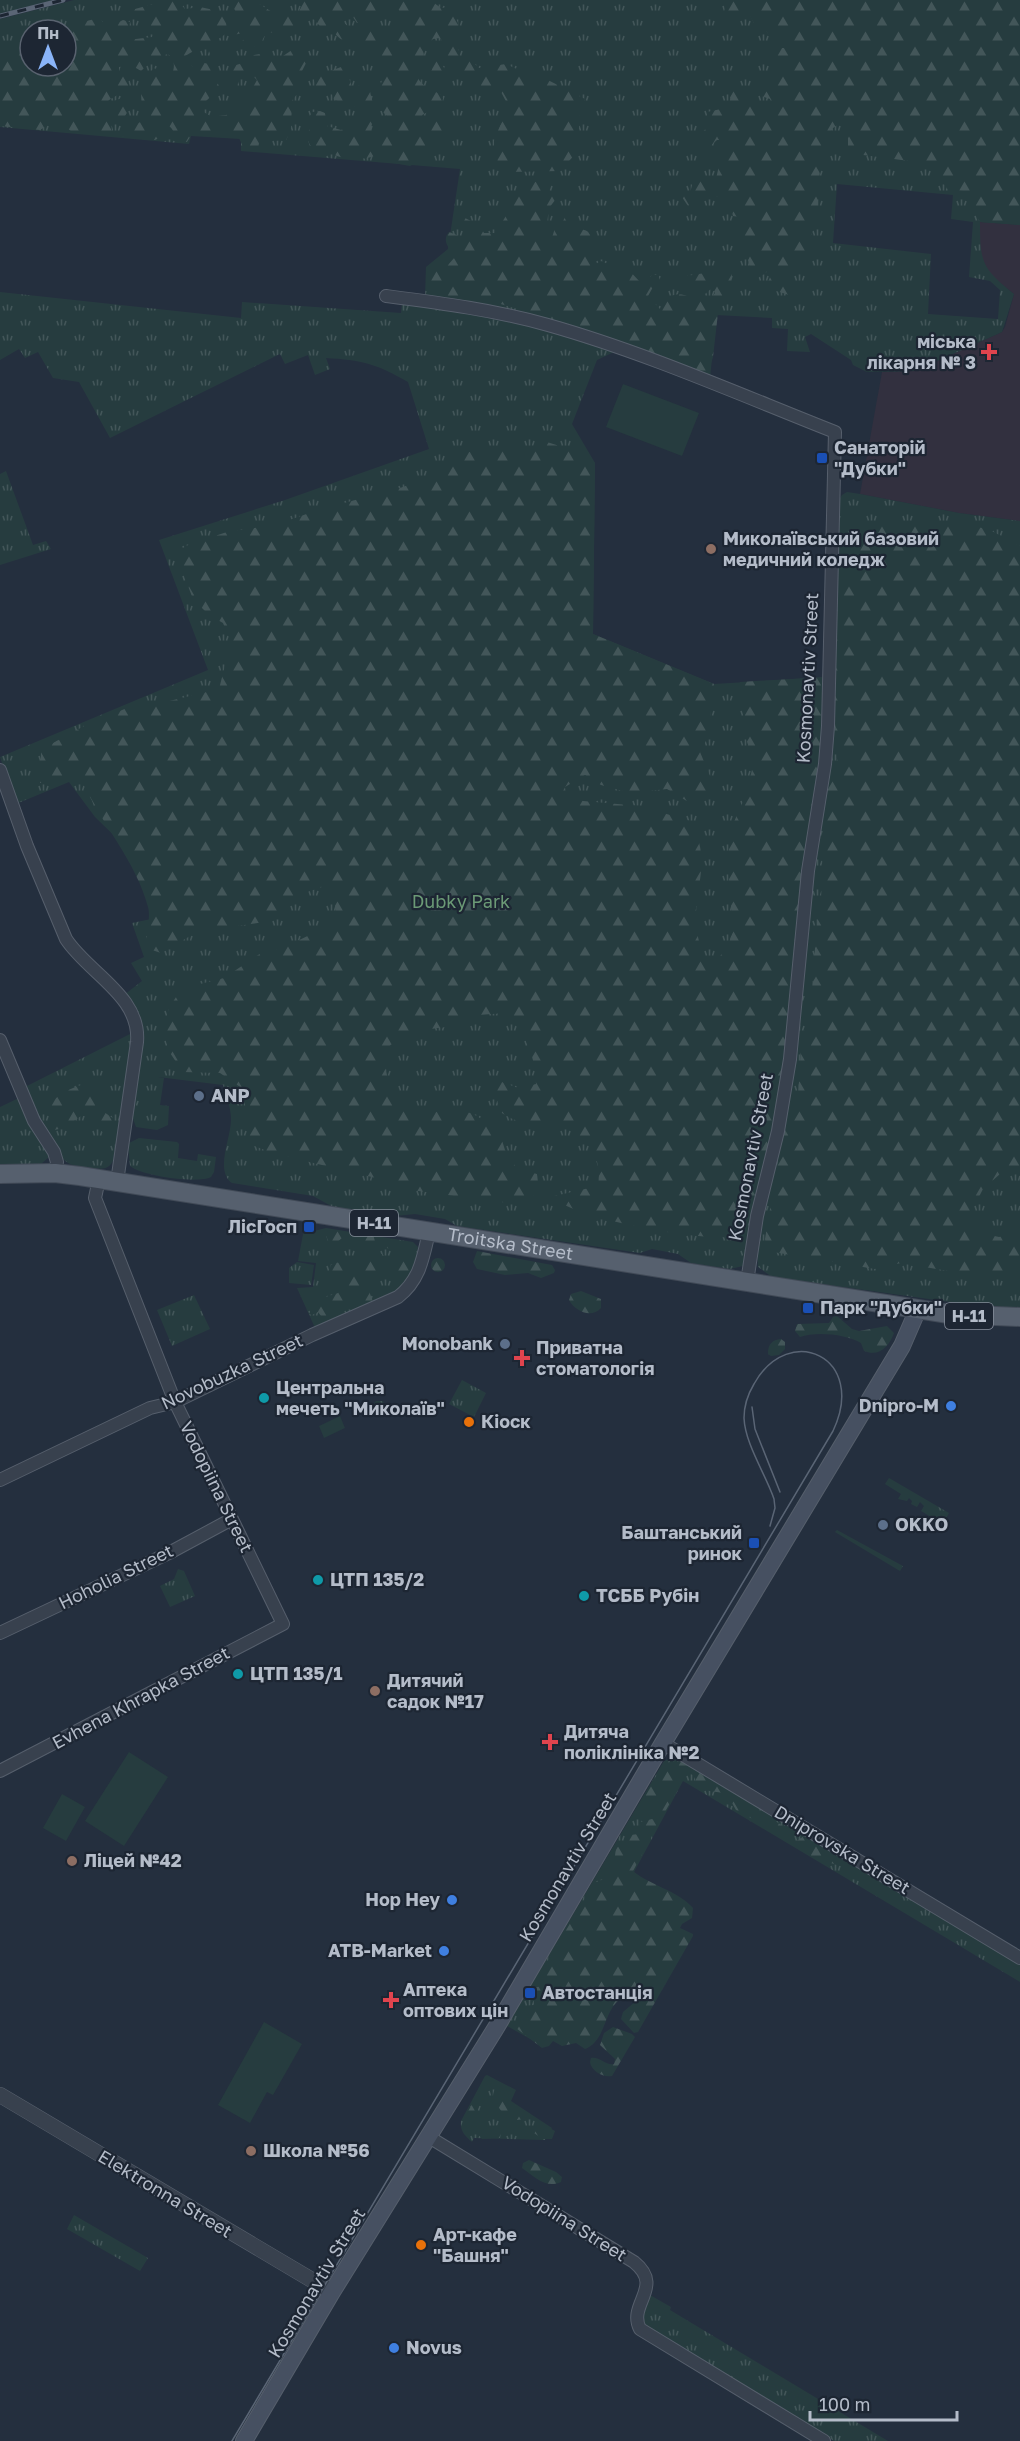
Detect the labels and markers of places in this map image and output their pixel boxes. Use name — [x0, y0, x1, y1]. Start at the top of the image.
place label: міська лікарня № 3 — [867, 330, 976, 373]
marker: міська лікарня № 3 — [980, 343, 998, 361]
place label: Санаторій "Дубки" — [834, 436, 925, 479]
marker: Санаторій "Дубки" — [815, 451, 829, 465]
place label: Миколаївський базовий медичний коледж — [723, 527, 939, 570]
marker: Миколаївський базовий медичний коледж — [704, 542, 718, 556]
place label: ANP — [211, 1084, 250, 1106]
marker: ANP — [192, 1089, 206, 1103]
place label: ЛісГосп — [228, 1215, 297, 1237]
marker: ЛісГосп — [302, 1220, 316, 1234]
place label: Парк "Дубки" — [820, 1296, 942, 1318]
marker: Парк "Дубки" — [801, 1301, 815, 1315]
place label: Monobank — [402, 1332, 494, 1354]
place label: Приватна стоматологія — [536, 1336, 655, 1379]
marker: Monobank — [498, 1337, 512, 1351]
marker: Приватна стоматологія — [513, 1349, 531, 1367]
place label: Центральна мечеть "Миколаїв" — [276, 1376, 445, 1419]
marker: Центральна мечеть "Миколаїв" — [257, 1391, 271, 1405]
place label: Dnipro-M — [859, 1394, 939, 1416]
marker: Dnipro-M — [944, 1399, 958, 1413]
place label: Кіоск — [481, 1410, 531, 1432]
marker: Кіоск — [462, 1415, 476, 1429]
place label: OKKO — [895, 1513, 949, 1535]
marker: OKKO — [876, 1518, 890, 1532]
place label: Баштанський ринок — [621, 1521, 743, 1564]
marker: Баштанський ринок — [747, 1536, 761, 1550]
place label: ЦТП 135/2 — [330, 1568, 424, 1590]
marker: ЦТП 135/2 — [311, 1573, 325, 1587]
place label: ТСББ Рубін — [596, 1584, 699, 1606]
marker: ТСББ Рубін — [577, 1589, 591, 1603]
place label: ЦТП 135/1 — [250, 1662, 342, 1684]
marker: ЦТП 135/1 — [231, 1667, 245, 1681]
place label: Дитячий садок №17 — [387, 1669, 484, 1712]
marker: Дитячий садок №17 — [368, 1684, 382, 1698]
place label: Дитяча поліклініка №2 — [564, 1720, 700, 1763]
marker: Дитяча поліклініка №2 — [541, 1733, 559, 1751]
place label: Ліцей №42 — [84, 1849, 182, 1871]
marker: Ліцей №42 — [65, 1854, 79, 1868]
place label: Hop Hey — [365, 1888, 440, 1910]
marker: Hop Hey — [445, 1893, 459, 1907]
place label: ATB-Market — [328, 1939, 432, 1961]
marker: ATB-Market — [437, 1944, 451, 1958]
place label: Аптека оптових цін — [403, 1978, 508, 2021]
place label: Автостанція — [542, 1981, 653, 2003]
marker: Автостанція — [523, 1986, 537, 2000]
marker: Аптека оптових цін — [384, 1993, 398, 2007]
place label: Школа №56 — [263, 2139, 370, 2161]
marker: Школа №56 — [244, 2144, 258, 2158]
place label: Арт-кафе "Башня" — [433, 2223, 517, 2266]
marker: Арт-кафе "Башня" — [414, 2238, 428, 2252]
place label: Novus — [406, 2336, 462, 2358]
marker: Novus — [387, 2341, 401, 2355]

